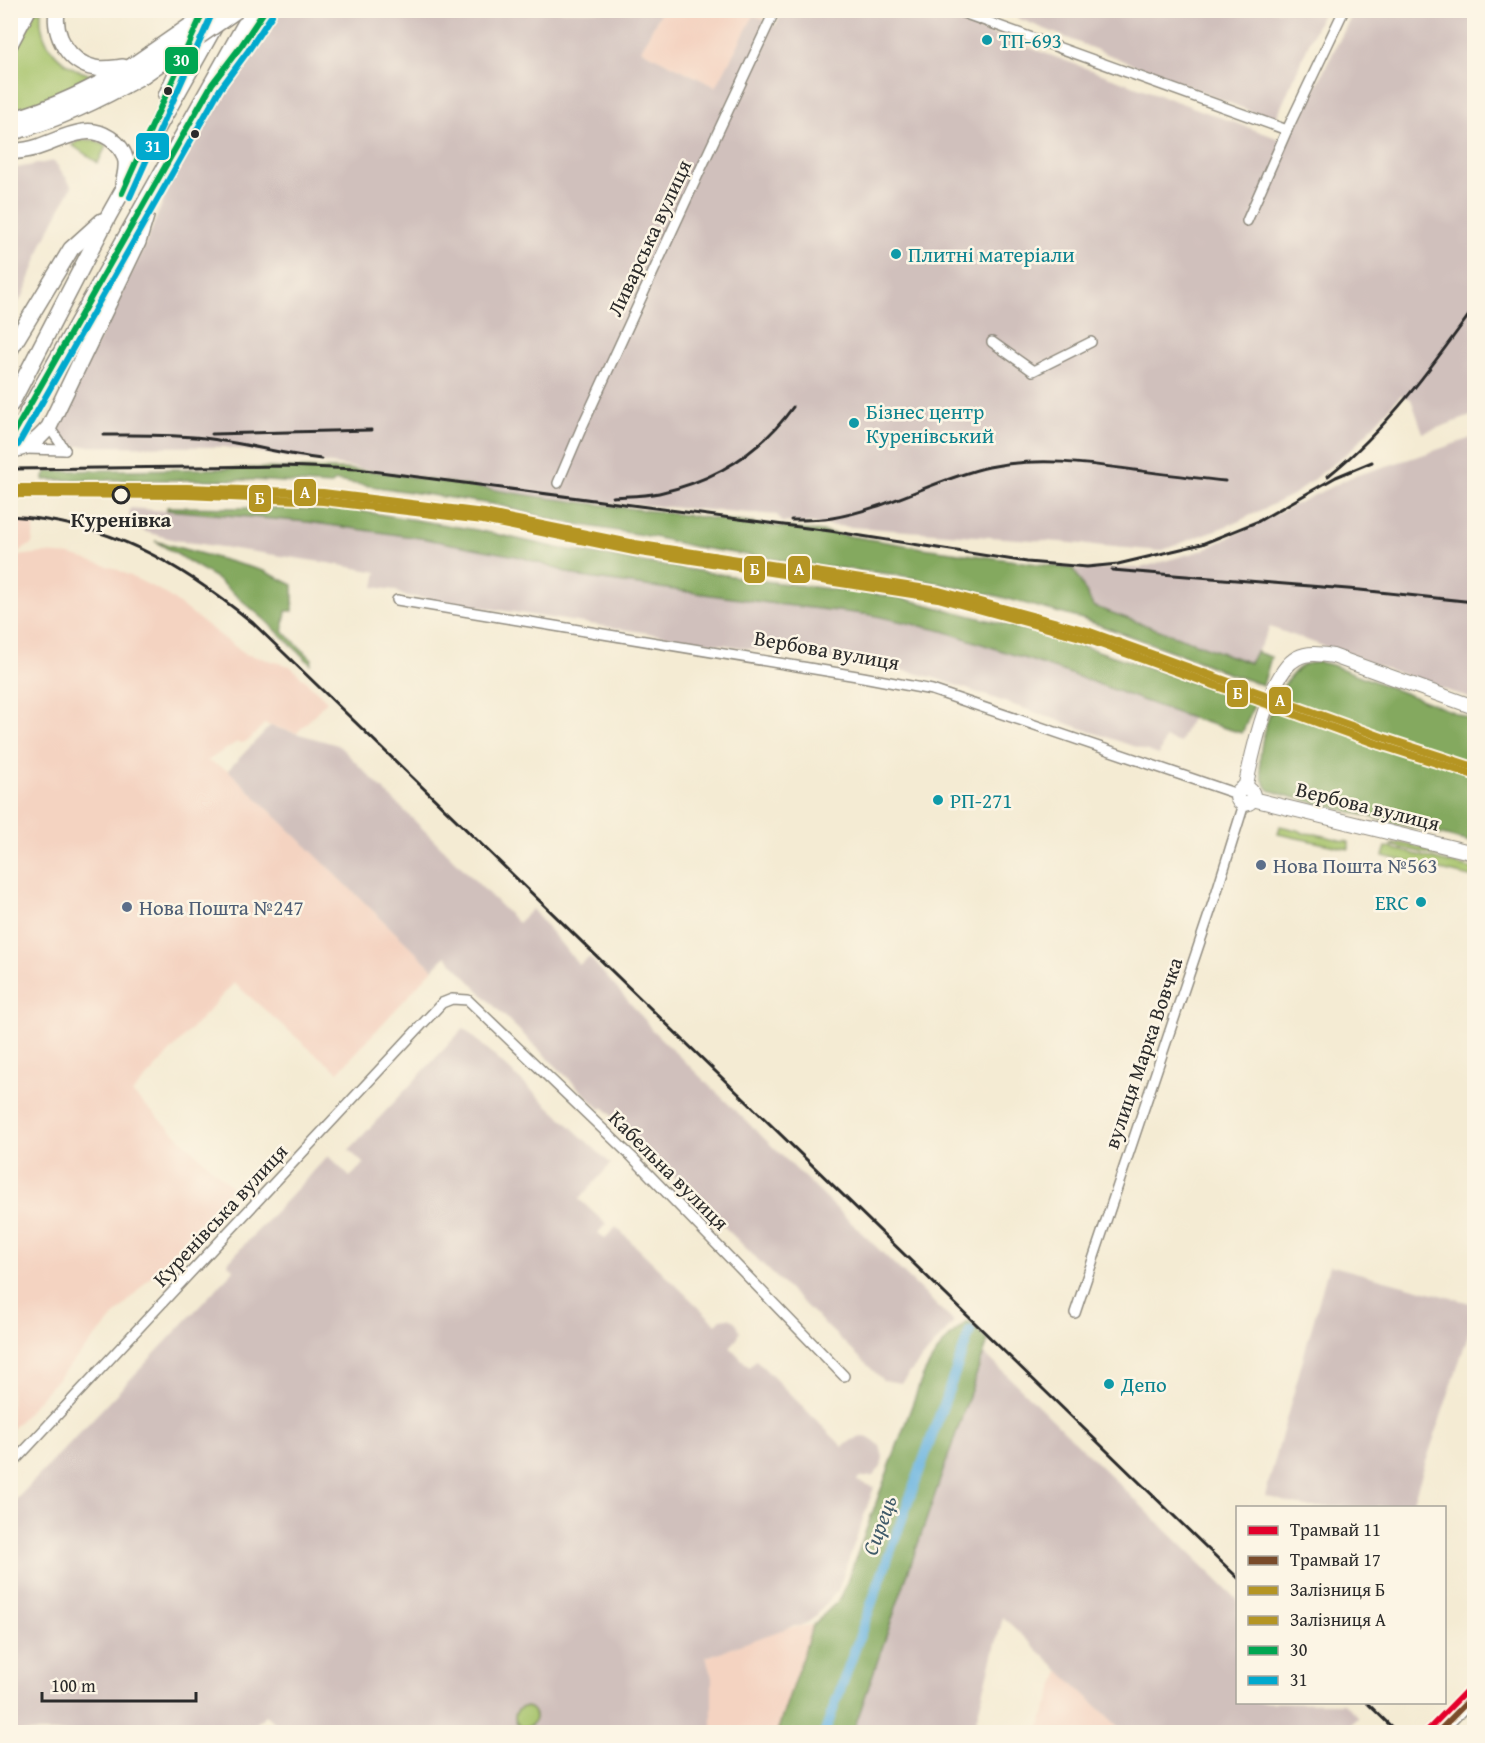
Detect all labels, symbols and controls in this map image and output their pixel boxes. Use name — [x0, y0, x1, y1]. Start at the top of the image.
place label: ТП-693 — [999, 25, 1062, 56]
marker: ТП-693 — [980, 33, 994, 47]
line badge: 30 — [164, 46, 199, 75]
text: 30 — [173, 48, 189, 72]
unlabelled marker — [162, 85, 174, 97]
unlabelled marker — [189, 128, 201, 140]
line badge: 31 — [135, 132, 170, 161]
text: 31 — [145, 134, 161, 158]
street label: Ливарська вулиця — [599, 154, 699, 322]
place label: Плитні матеріали — [908, 239, 1075, 270]
marker: Плитні матеріали — [889, 247, 903, 261]
place label: Бізнес центр Куренівський — [866, 396, 994, 451]
marker: Бізнес центр Куренівський — [847, 416, 861, 430]
line badge: A — [293, 478, 317, 507]
text: A — [300, 480, 311, 504]
line badge: Б — [248, 484, 272, 513]
marker: Куренівка — [112, 486, 130, 504]
text: Б — [255, 486, 265, 510]
place label: Куренівка — [71, 504, 172, 535]
line badge: Б — [743, 555, 766, 584]
line badge: A — [787, 555, 811, 584]
text: Б — [750, 557, 760, 581]
text: A — [794, 557, 805, 581]
street label: Вербова вулиця — [752, 622, 902, 678]
line badge: Б — [1226, 679, 1249, 708]
text: Б — [1233, 681, 1243, 705]
line badge: A — [1268, 686, 1292, 715]
text: A — [1275, 688, 1286, 712]
street label: Вербова вулиця — [1293, 773, 1443, 839]
place label: РП-271 — [950, 785, 1012, 816]
marker: РП-271 — [931, 793, 945, 807]
place label: Нова Пошта №563 — [1273, 850, 1438, 881]
marker: Нова Пошта №563 — [1254, 858, 1268, 872]
place label: ERC — [1375, 887, 1409, 918]
place label: Нова Пошта №247 — [139, 892, 304, 923]
marker: ERC — [1414, 895, 1428, 909]
marker: Нова Пошта №247 — [120, 900, 134, 914]
street label: вулиця Марка Вовчка — [1096, 953, 1190, 1153]
street label: Кабельна вулиця — [602, 1103, 737, 1238]
street label: Куренівська вулиця — [145, 1136, 295, 1293]
place label: Депо — [1120, 1369, 1167, 1400]
marker: Депо — [1102, 1377, 1116, 1391]
water label: Сирець — [853, 1491, 905, 1559]
legend — [1236, 1506, 1446, 1704]
text: Трамвай 11 — [1290, 1516, 1381, 1543]
text: Трамвай 17 — [1290, 1546, 1381, 1573]
text: Залізниця Б — [1290, 1576, 1385, 1603]
text: Залізниця A — [1290, 1606, 1386, 1633]
text: 30 — [1290, 1636, 1308, 1663]
scale bar — [42, 1665, 196, 1703]
text: 31 — [1290, 1666, 1307, 1693]
text: 100 m — [51, 1672, 96, 1699]

